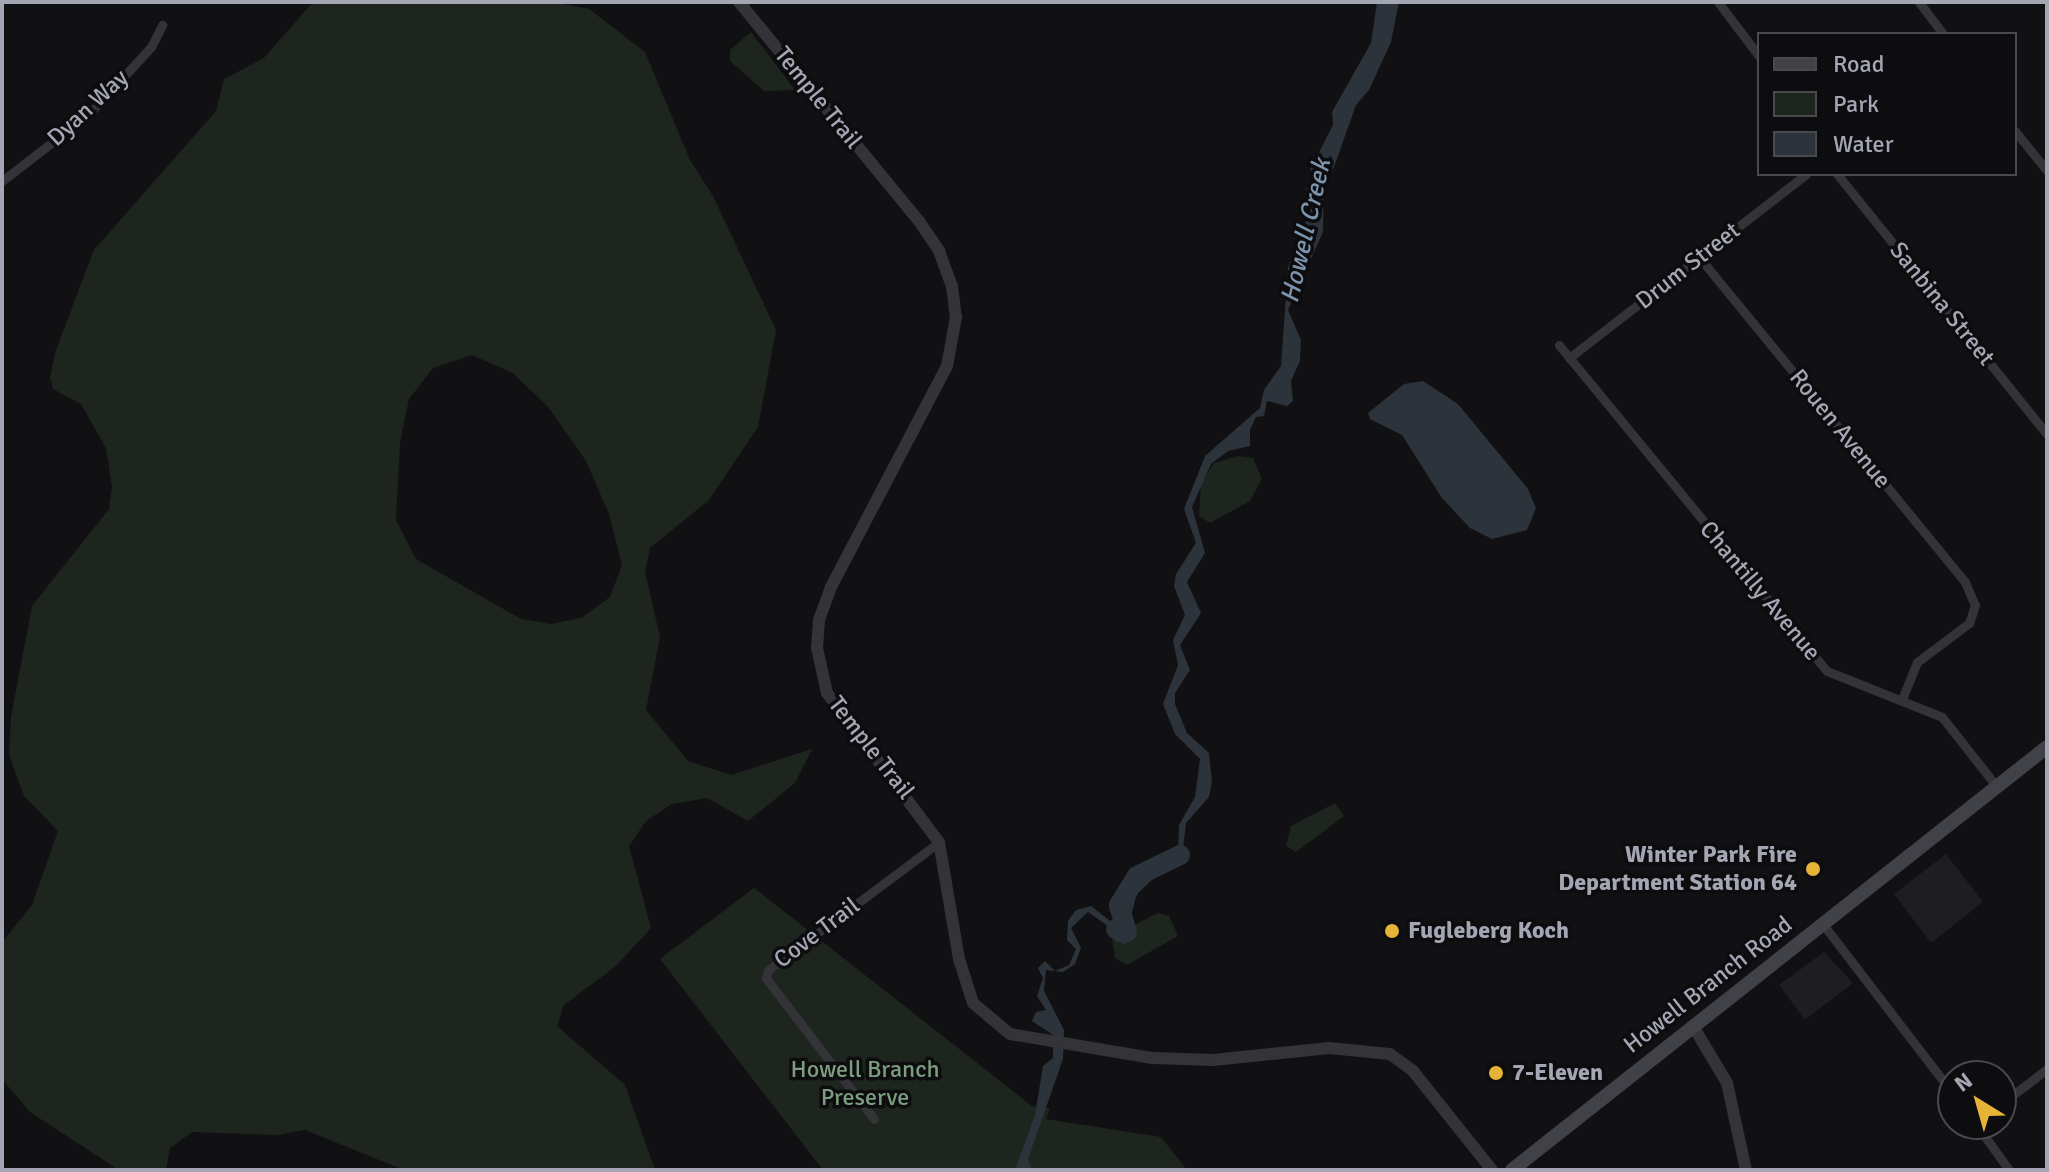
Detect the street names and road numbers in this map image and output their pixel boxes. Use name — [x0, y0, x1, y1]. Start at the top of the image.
street label: Temple Trail — [768, 41, 868, 155]
street label: Dyan Way — [42, 63, 134, 153]
street label: Drum Street — [1630, 216, 1746, 316]
street label: Sanbina Street — [1883, 236, 2001, 372]
street label: Rouen Avenue — [1783, 364, 1897, 494]
street label: Chantilly Avenue — [1693, 515, 1827, 667]
street label: Temple Trail — [822, 691, 920, 805]
street label: Cove Trail — [769, 892, 865, 974]
street label: Howell Branch Road — [1618, 910, 1798, 1060]

